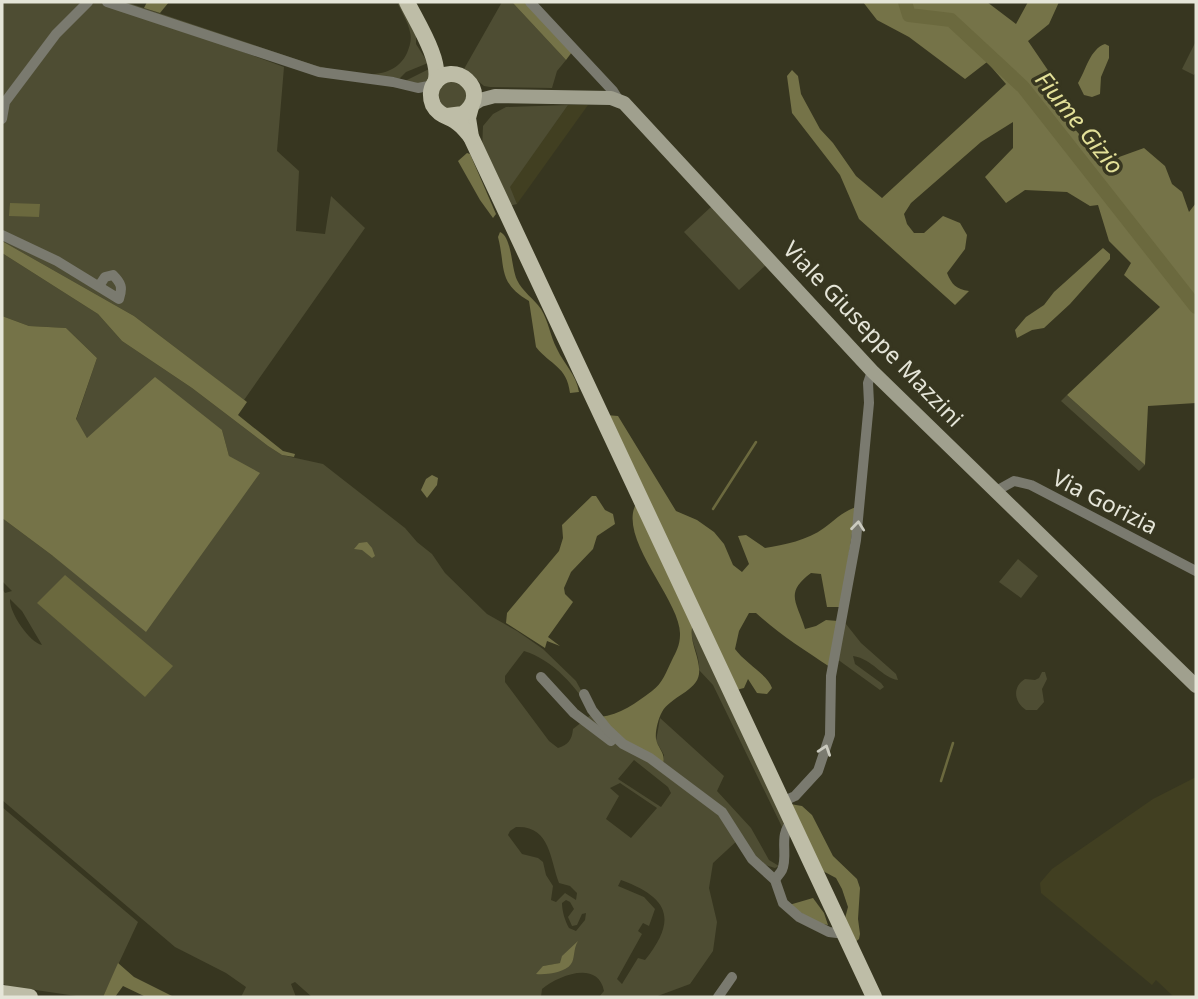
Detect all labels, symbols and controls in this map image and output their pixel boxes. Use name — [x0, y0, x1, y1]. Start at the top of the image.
water label: Fiume Gizio — [1028, 64, 1132, 180]
street label: Viale Giuseppe Mazzini — [776, 233, 971, 433]
street label: Via Gorizia — [1047, 461, 1164, 541]
one-way arrow — [850, 520, 865, 532]
one-way arrow — [817, 745, 831, 757]

